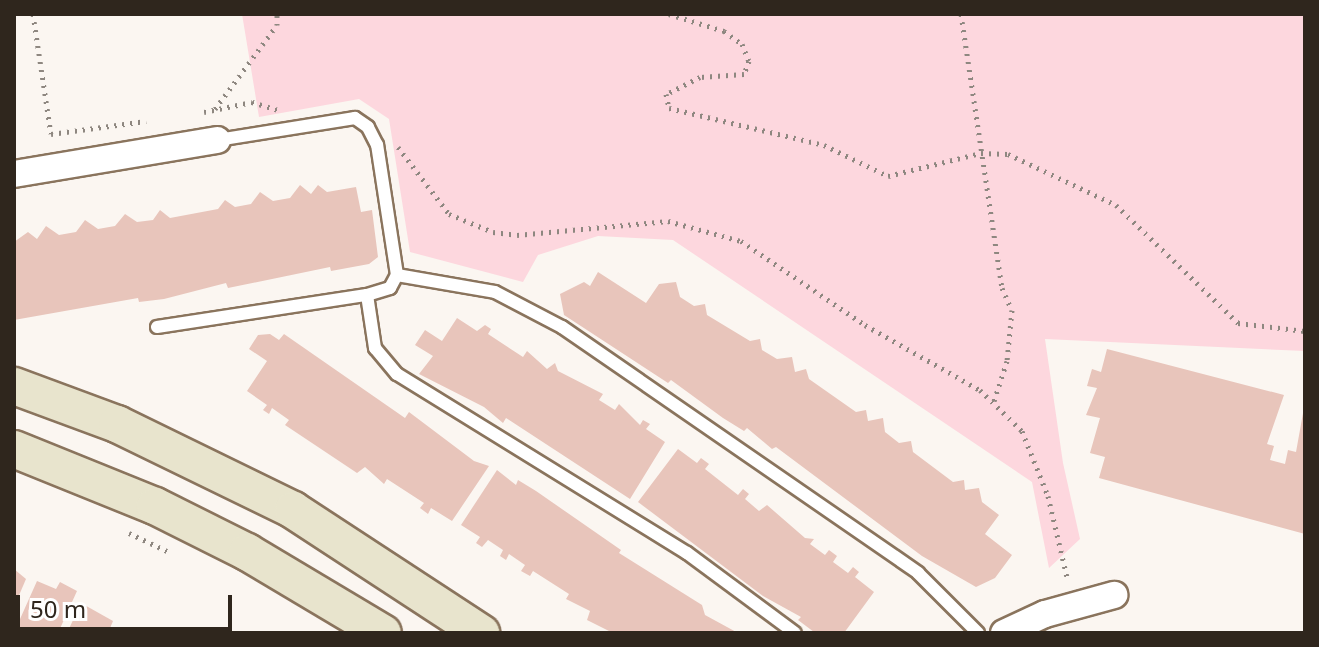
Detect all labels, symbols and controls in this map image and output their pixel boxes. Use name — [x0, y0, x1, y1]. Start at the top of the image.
scale bar — [20, 579, 236, 629]
text: 50 m — [30, 592, 86, 625]

